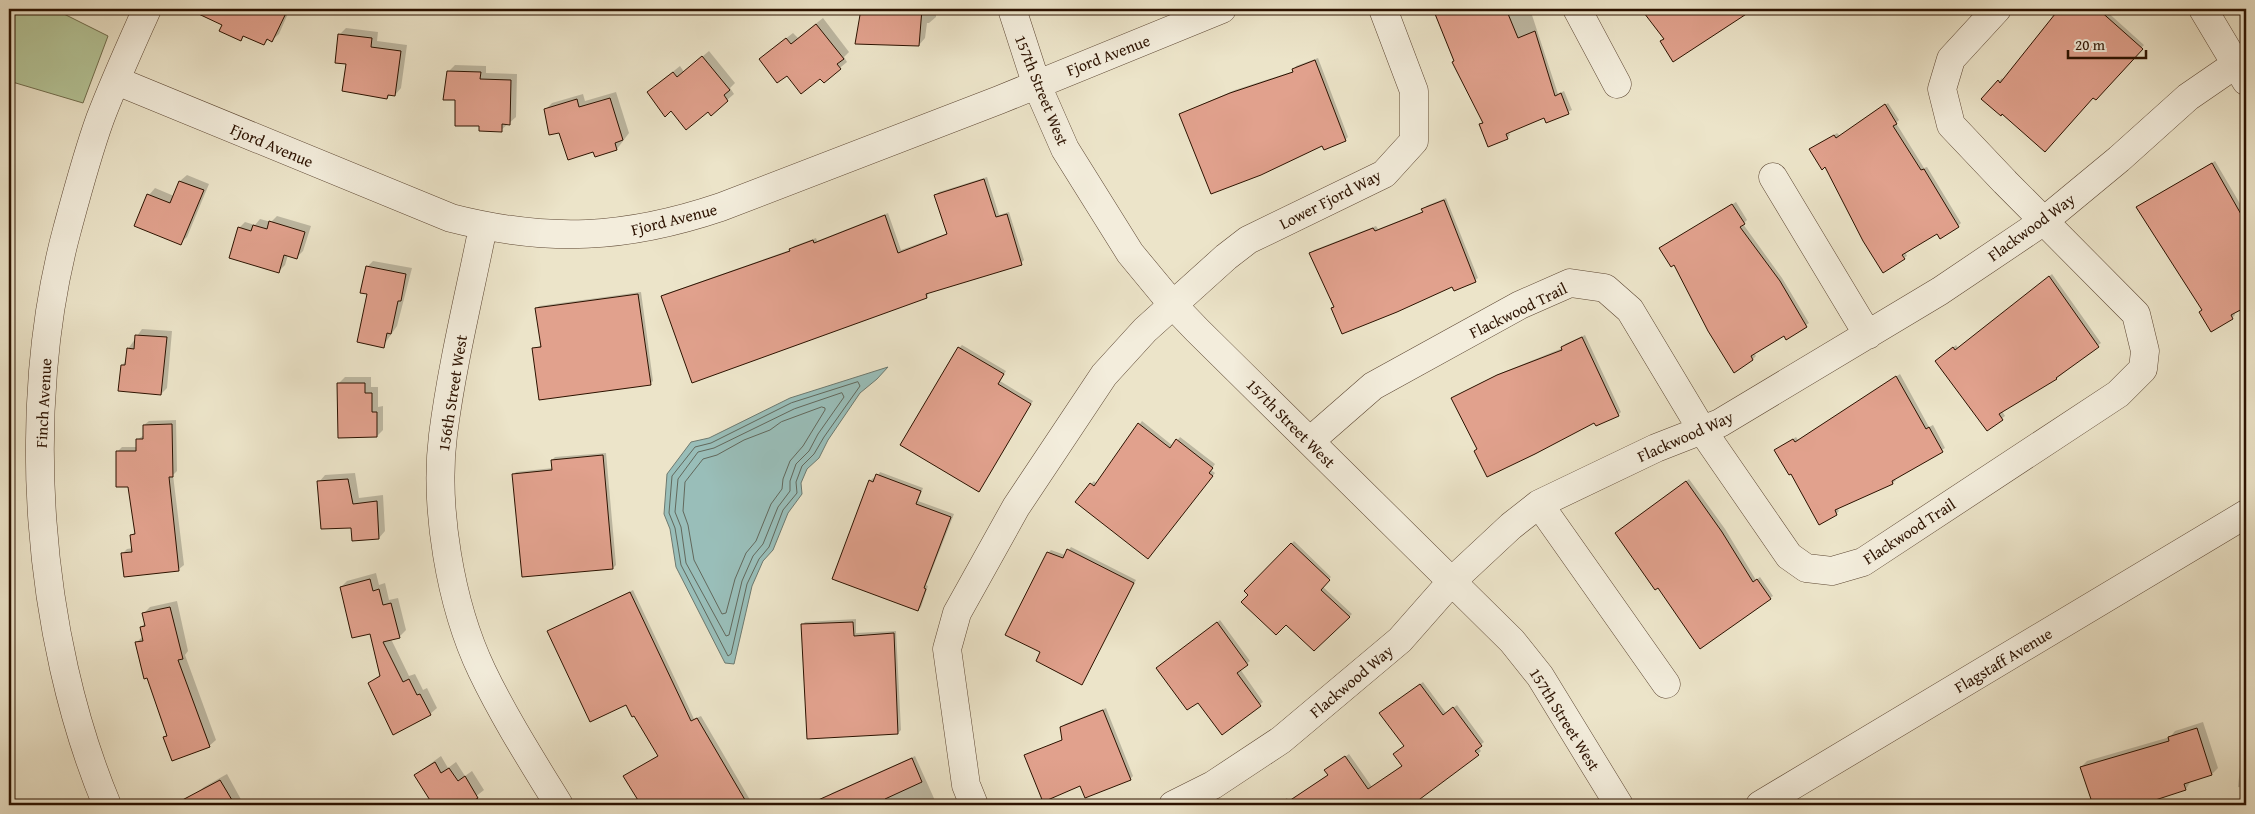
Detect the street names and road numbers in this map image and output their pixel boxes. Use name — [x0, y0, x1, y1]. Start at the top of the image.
street label: Fjord Avenue — [1063, 28, 1153, 82]
street label: 157th Street West — [1009, 31, 1075, 149]
street label: Fjord Avenue — [227, 117, 317, 173]
street label: Lower Fjord Way — [1275, 163, 1385, 235]
street label: Flackwood Way — [1982, 187, 2080, 267]
street label: Fjord Avenue — [628, 197, 720, 241]
street label: Flackwood Trail — [1465, 276, 1571, 344]
street label: 156th Street West — [431, 333, 473, 453]
street label: Finch Avenue — [29, 358, 57, 448]
street label: 157th Street West — [1241, 373, 1341, 473]
street label: Flackwood Way — [1633, 404, 1737, 468]
street label: Flackwood Trail — [1858, 492, 1961, 570]
street label: Flagstaff Avenue — [1950, 621, 2056, 699]
street label: Flackwood Way — [1304, 639, 1398, 723]
street label: 157th Street West — [1524, 663, 1607, 776]

